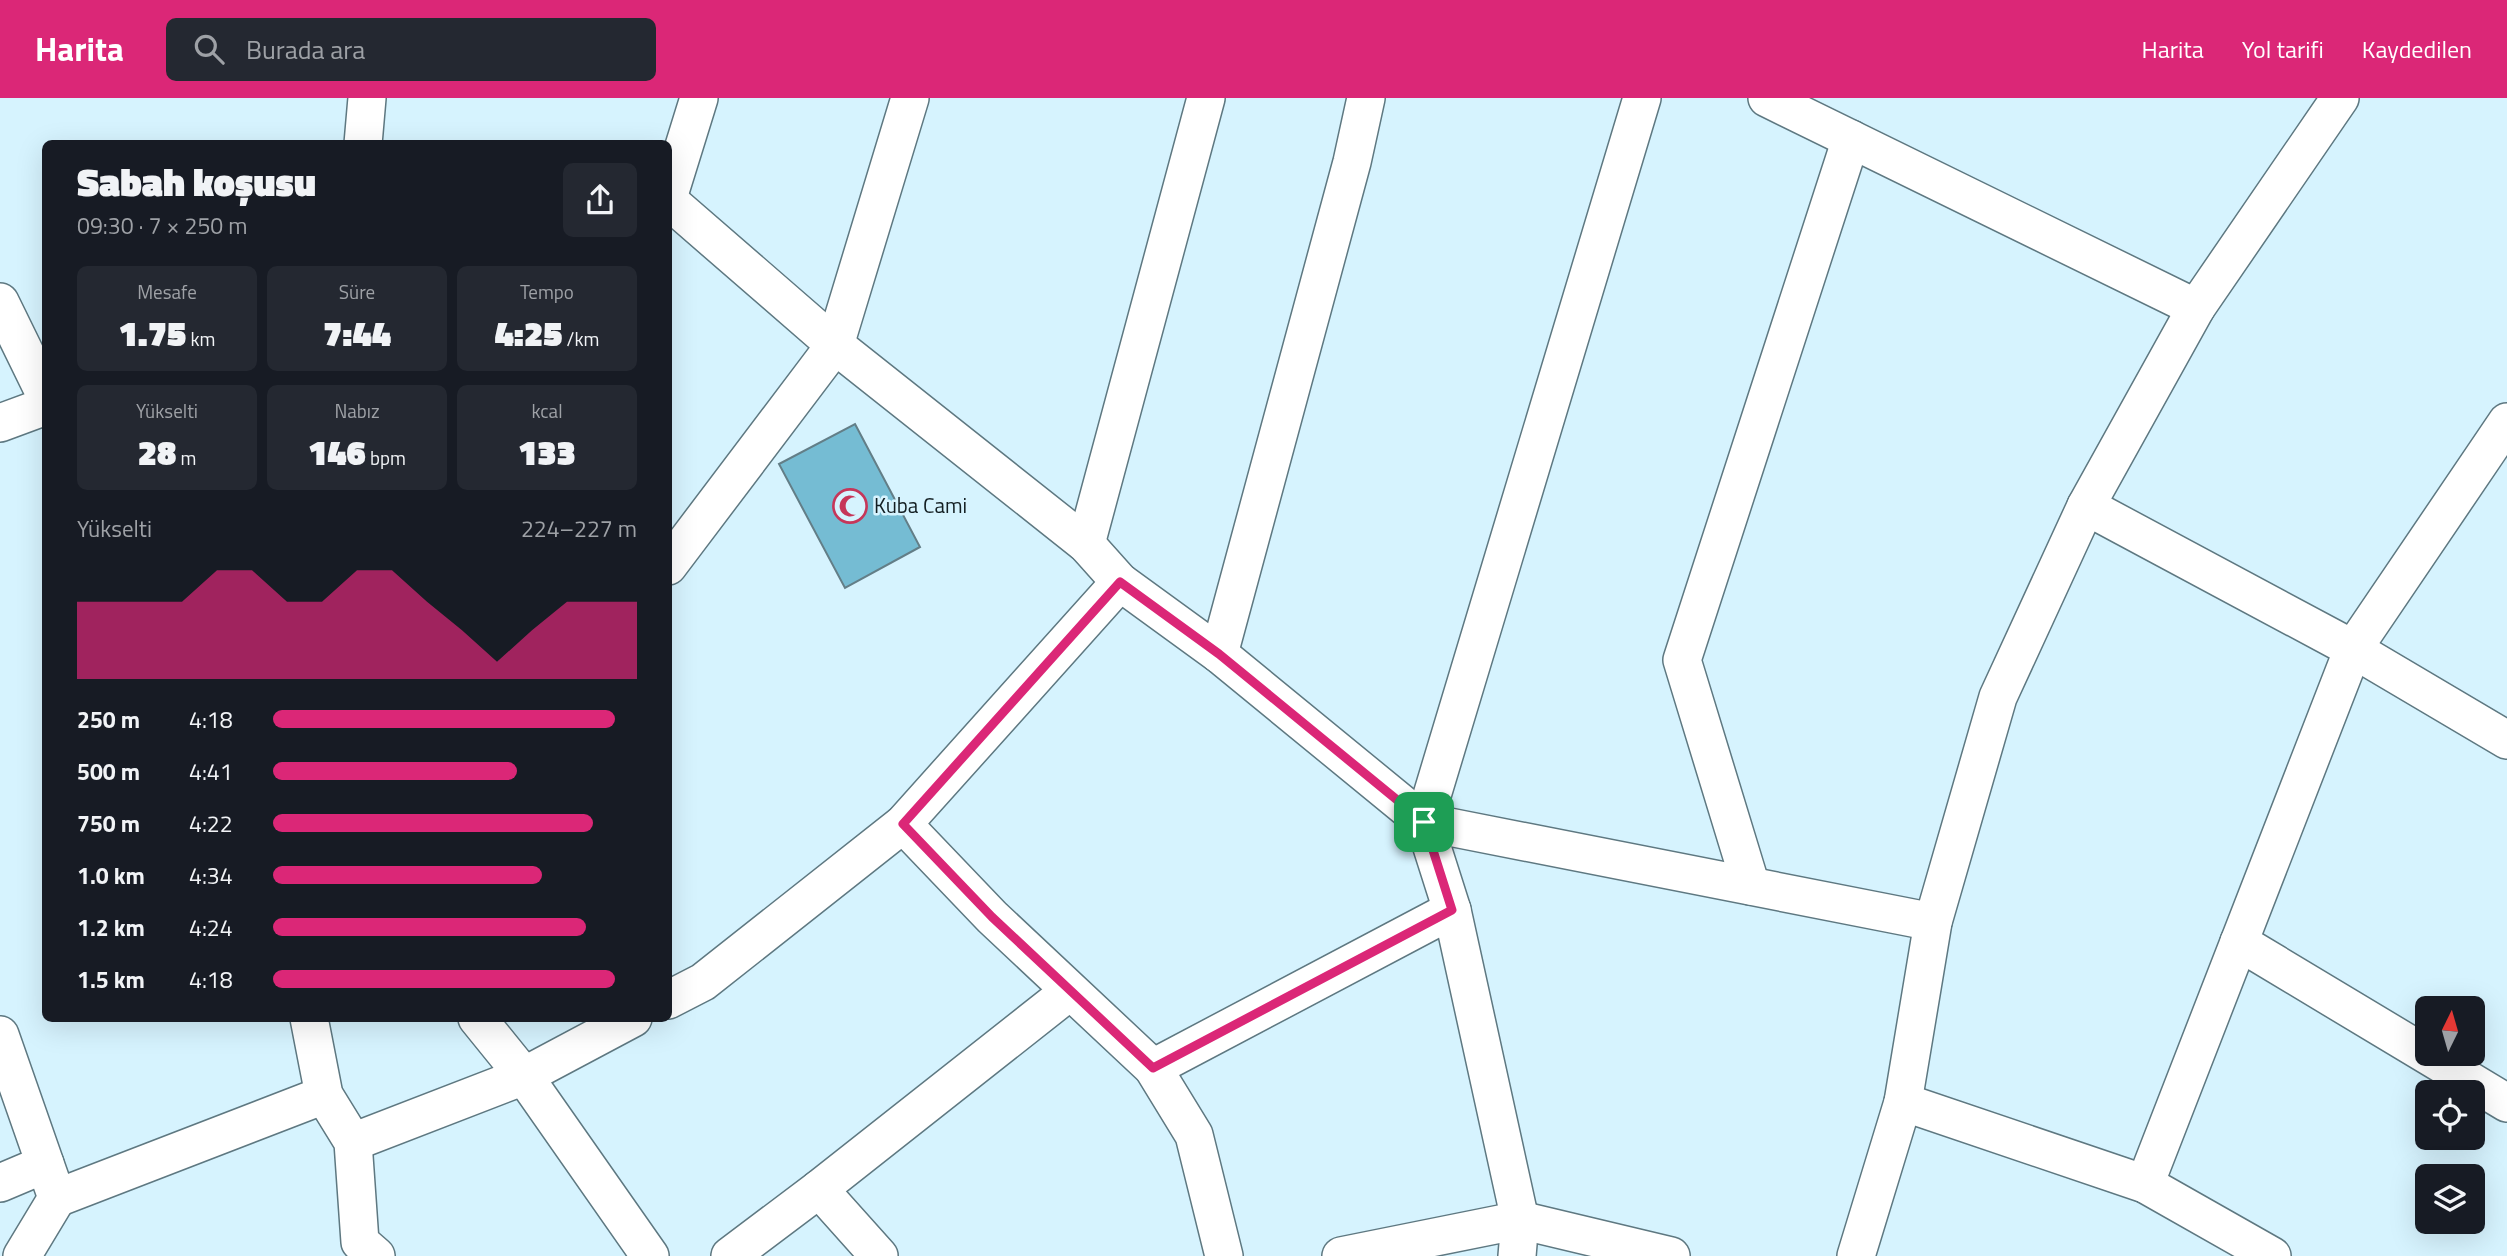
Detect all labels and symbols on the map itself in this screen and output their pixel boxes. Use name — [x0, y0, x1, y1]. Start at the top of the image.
mosque icon: Kuba Cami — [831, 487, 869, 525]
place label: Kuba Cami — [874, 489, 967, 521]
pin — [1394, 792, 1454, 852]
north arrow — [2415, 996, 2485, 1066]

